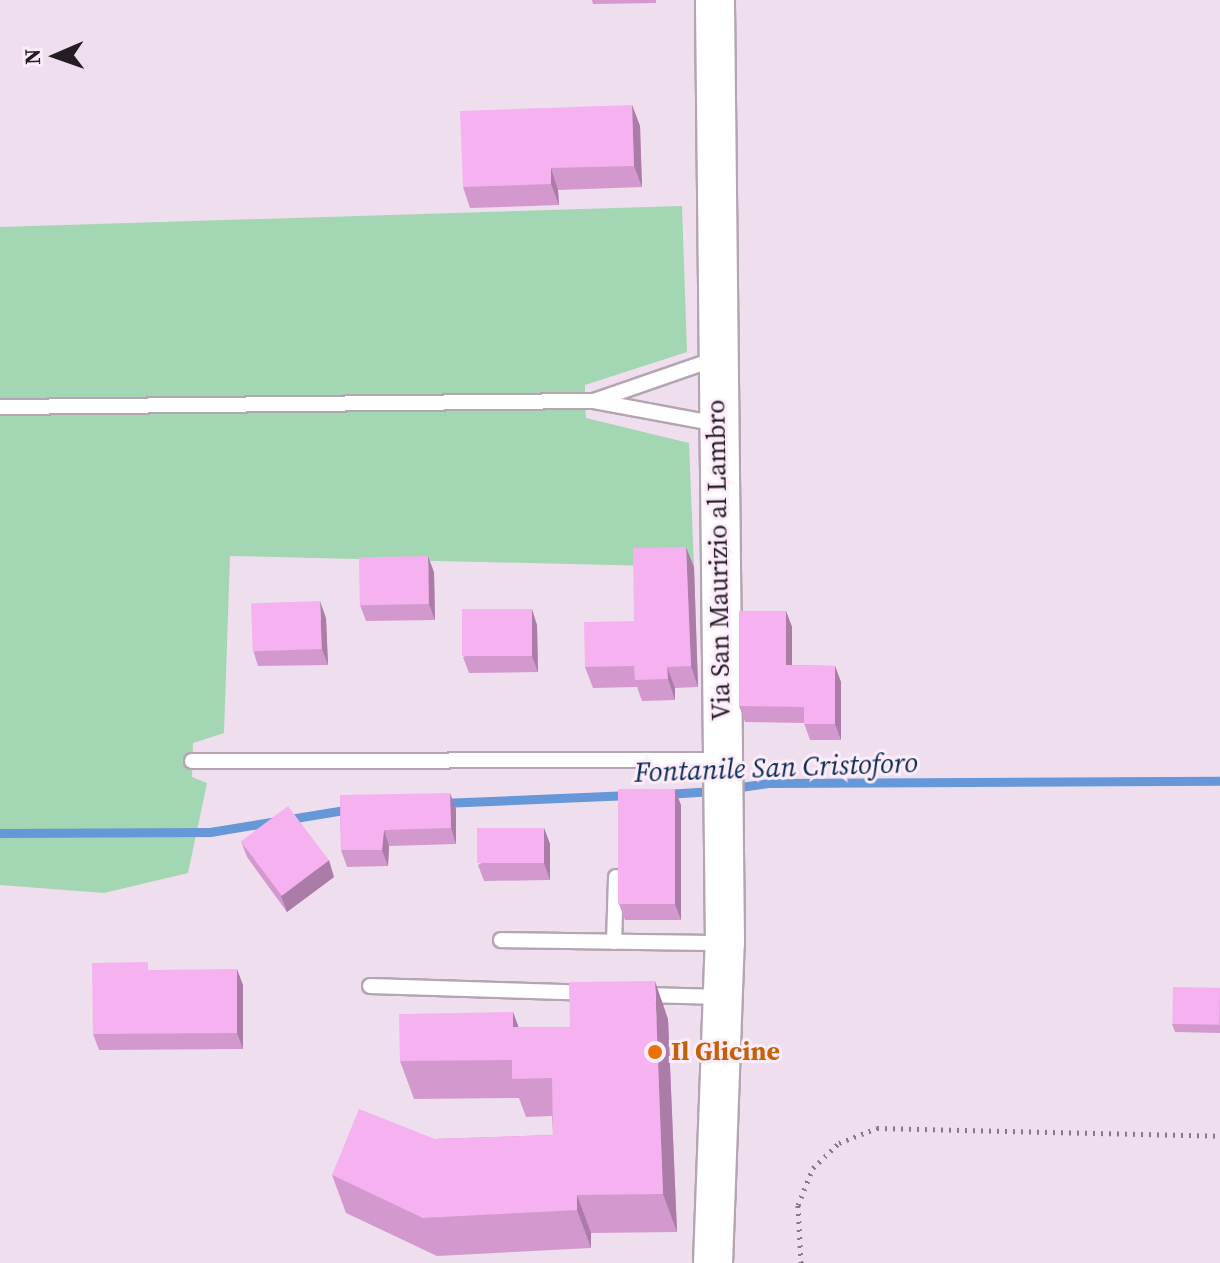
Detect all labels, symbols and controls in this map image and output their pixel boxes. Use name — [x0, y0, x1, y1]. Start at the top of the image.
north arrow — [16, 16, 96, 96]
text: N — [17, 48, 47, 65]
street label: Via San Maurizio al Lambro — [701, 399, 737, 721]
water label: Fontanile San Cristoforo — [634, 745, 918, 789]
place label: Il Glicine — [671, 1036, 780, 1068]
marker: Il Glicine — [646, 1043, 664, 1061]

